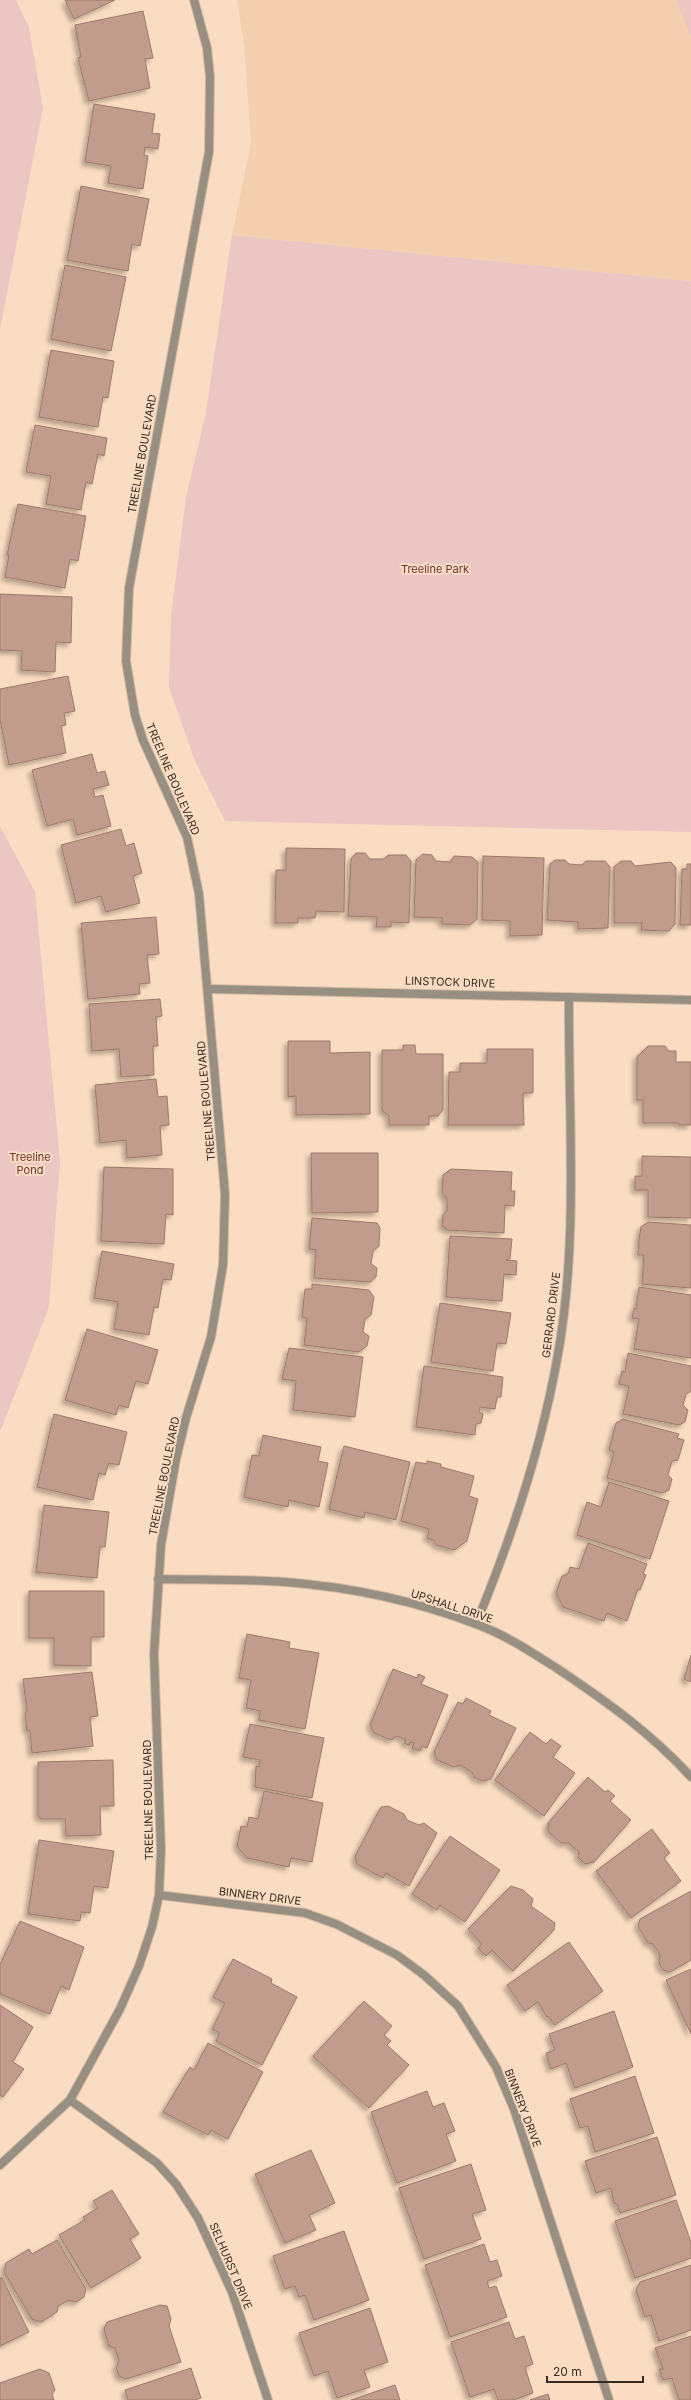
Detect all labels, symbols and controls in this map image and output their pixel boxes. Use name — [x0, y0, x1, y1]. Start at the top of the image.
street label: TREELINE BOULEVARD — [125, 393, 159, 515]
park label: Treeline Park — [401, 562, 469, 576]
street label: TREELINE BOULEVARD — [143, 721, 203, 837]
street label: LINSTOCK DRIVE — [405, 973, 495, 991]
street label: TREELINE BOULEVARD — [194, 1040, 218, 1162]
park label: Treeline Pond — [9, 1150, 51, 1177]
street label: GERRARD DRIVE — [539, 1271, 563, 1359]
street label: TREELINE BOULEVARD — [146, 1415, 182, 1537]
street label: UPSHALL DRIVE — [409, 1586, 495, 1626]
street label: TREELINE BOULEVARD — [140, 1740, 156, 1860]
street label: BINNERY DRIVE — [218, 1884, 302, 1908]
street label: BINNERY DRIVE — [502, 2067, 544, 2149]
street label: SELHURST DRIVE — [206, 2221, 256, 2311]
scale bar — [547, 2358, 643, 2384]
text: 20 m — [553, 2364, 582, 2379]

